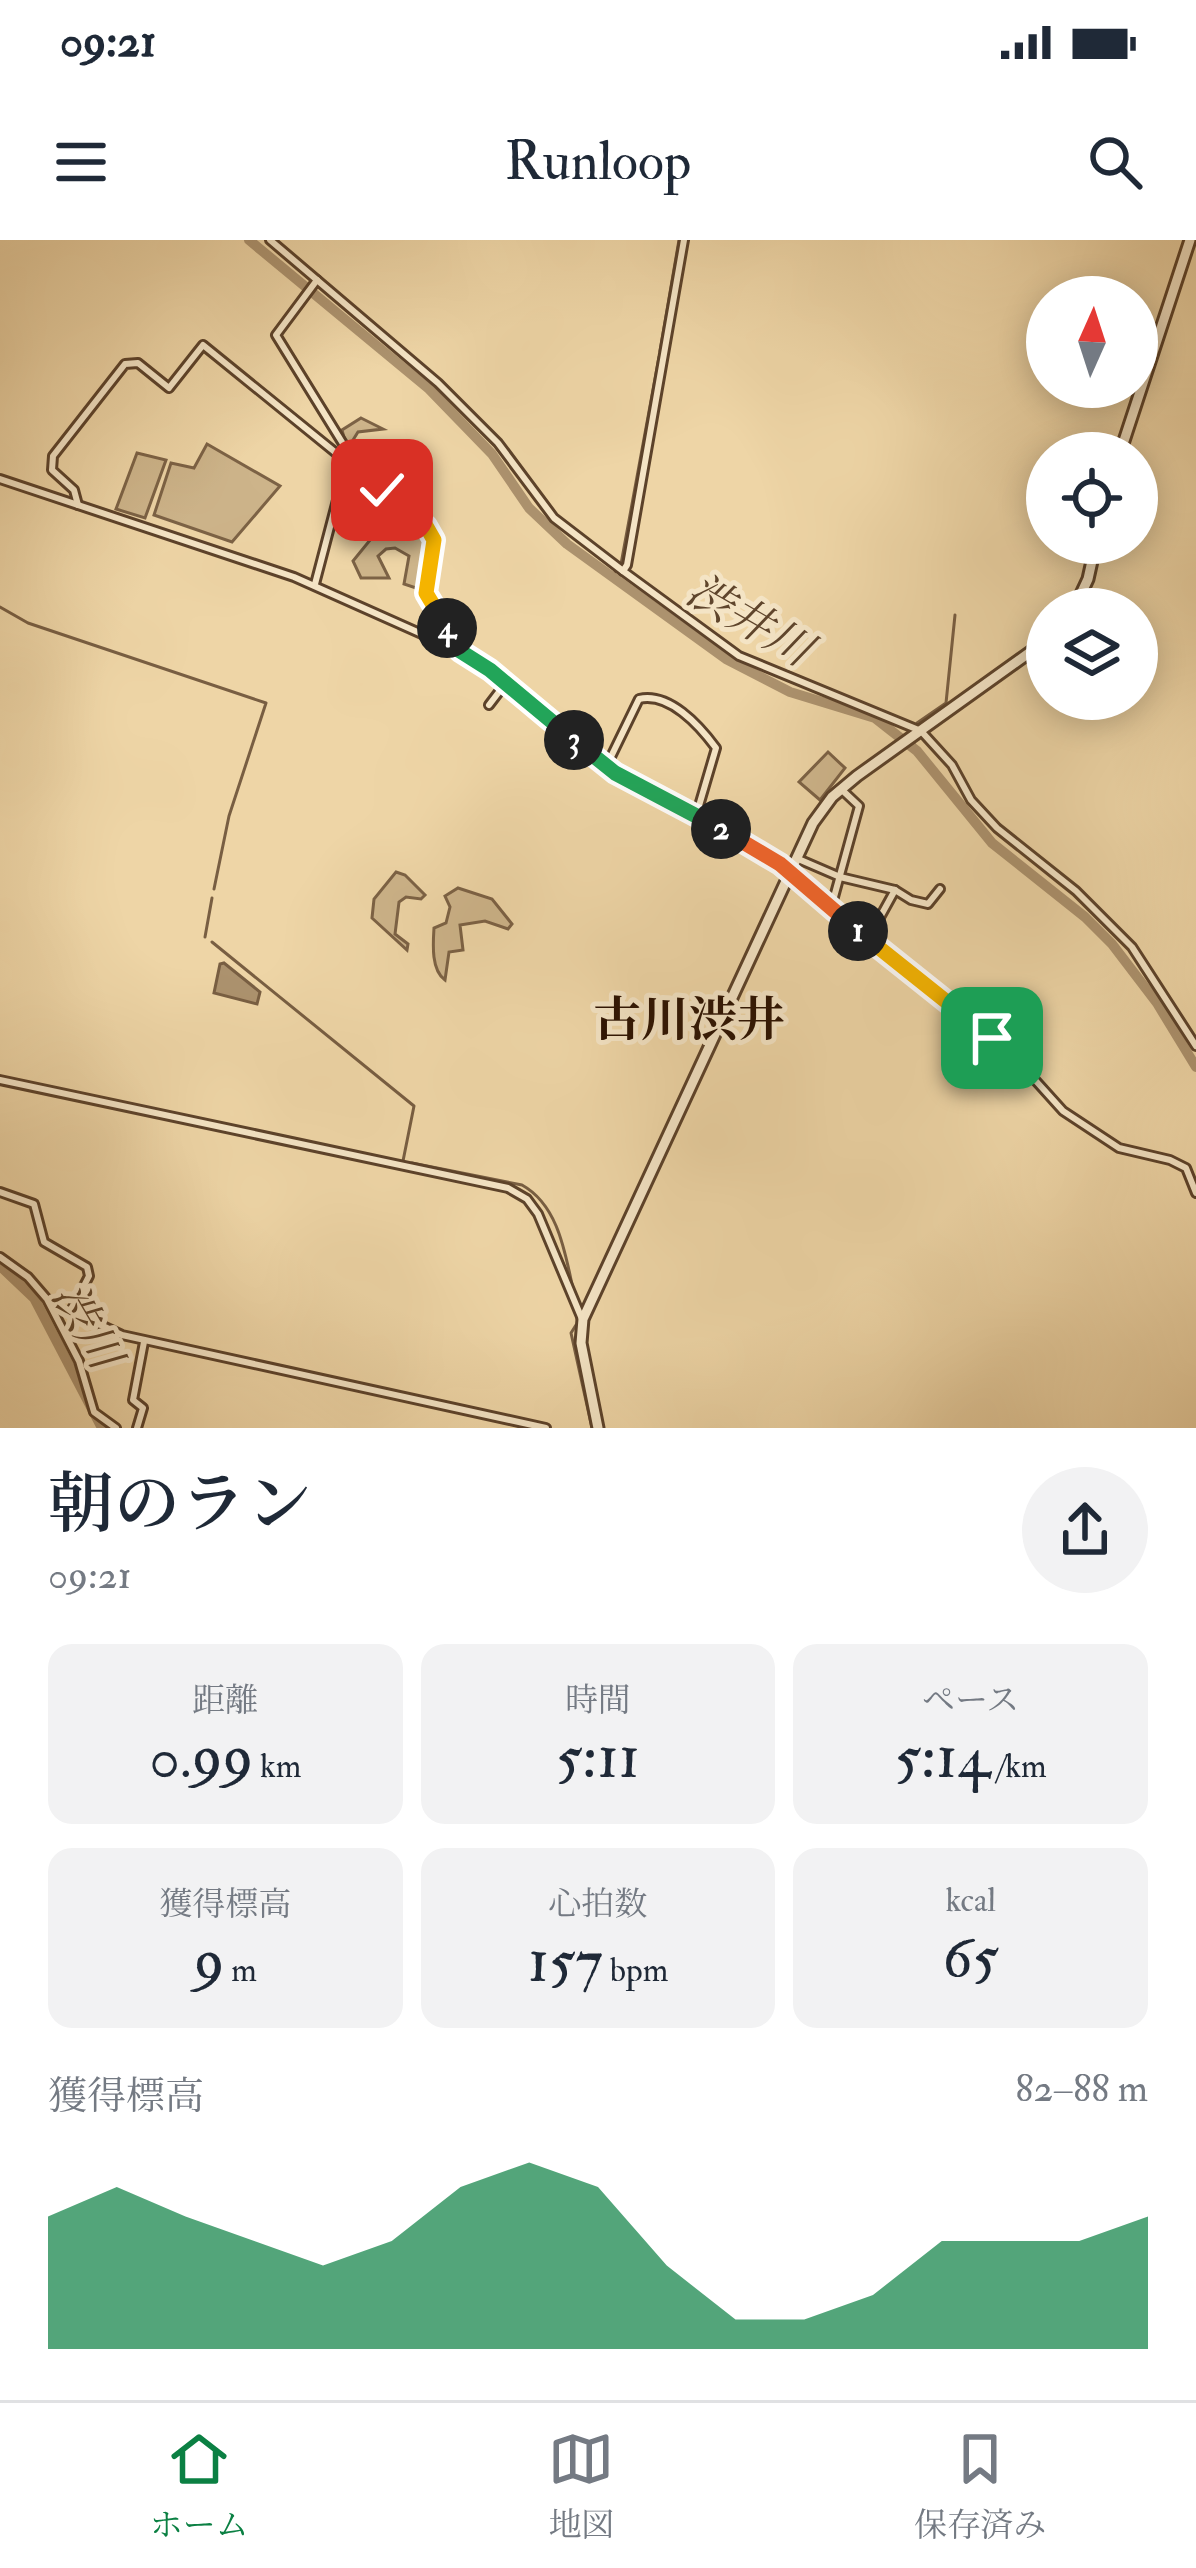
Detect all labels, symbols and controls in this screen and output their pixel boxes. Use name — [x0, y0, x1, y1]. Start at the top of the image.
text: 09:21 — [60, 14, 156, 70]
text: Runloop — [505, 128, 691, 196]
icon: menu — [48, 129, 114, 195]
icon: search — [1082, 129, 1148, 195]
north arrow — [1026, 276, 1158, 408]
map controls — [1026, 276, 1158, 720]
button: locate — [1026, 432, 1158, 564]
pin — [331, 439, 433, 541]
icon: check — [349, 457, 415, 523]
water label: 渋井川 — [677, 563, 826, 681]
button: layers — [1026, 588, 1158, 720]
pin: 4 — [417, 598, 477, 658]
text: 4 — [438, 607, 456, 648]
pin: 3 — [544, 710, 604, 770]
text: 3 — [568, 719, 580, 760]
pin: 2 — [691, 799, 751, 859]
text: 2 — [713, 808, 729, 849]
pin: 1 — [828, 901, 888, 961]
text: 1 — [852, 910, 864, 951]
pin — [941, 987, 1043, 1089]
district label: 古川渋井 — [593, 991, 785, 1051]
icon: arrive — [959, 1005, 1025, 1071]
water label: 渋川 — [39, 1273, 135, 1383]
text: 朝のラン — [48, 1464, 312, 1547]
button: share — [1022, 1467, 1148, 1593]
text: 09:21 — [48, 1551, 131, 1600]
text: 距離 — [192, 1680, 258, 1721]
text: 時間 — [565, 1680, 631, 1721]
text: ペース — [922, 1680, 1019, 1721]
text: 0.99 — [149, 1721, 253, 1796]
text: 5:11 — [556, 1721, 640, 1796]
text: 5:14 — [895, 1721, 990, 1796]
text: km — [253, 1746, 301, 1787]
text: /km — [990, 1746, 1047, 1787]
text: kcal — [945, 1880, 996, 1921]
text: 獲得標高 — [159, 1884, 291, 1925]
text: 心拍数 — [548, 1884, 647, 1925]
text: 65 — [942, 1921, 999, 1996]
text: 9 — [194, 1925, 224, 2000]
text: 157 — [528, 1925, 603, 2000]
text: m — [224, 1950, 257, 1991]
text: bpm — [603, 1950, 668, 1991]
text: 82–88 m — [1015, 2064, 1148, 2113]
text: 獲得標高 — [48, 2072, 204, 2121]
tab: ホーム — [150, 2426, 249, 2546]
tab: 地図 — [548, 2426, 614, 2546]
tab: 保存済み — [914, 2426, 1046, 2546]

